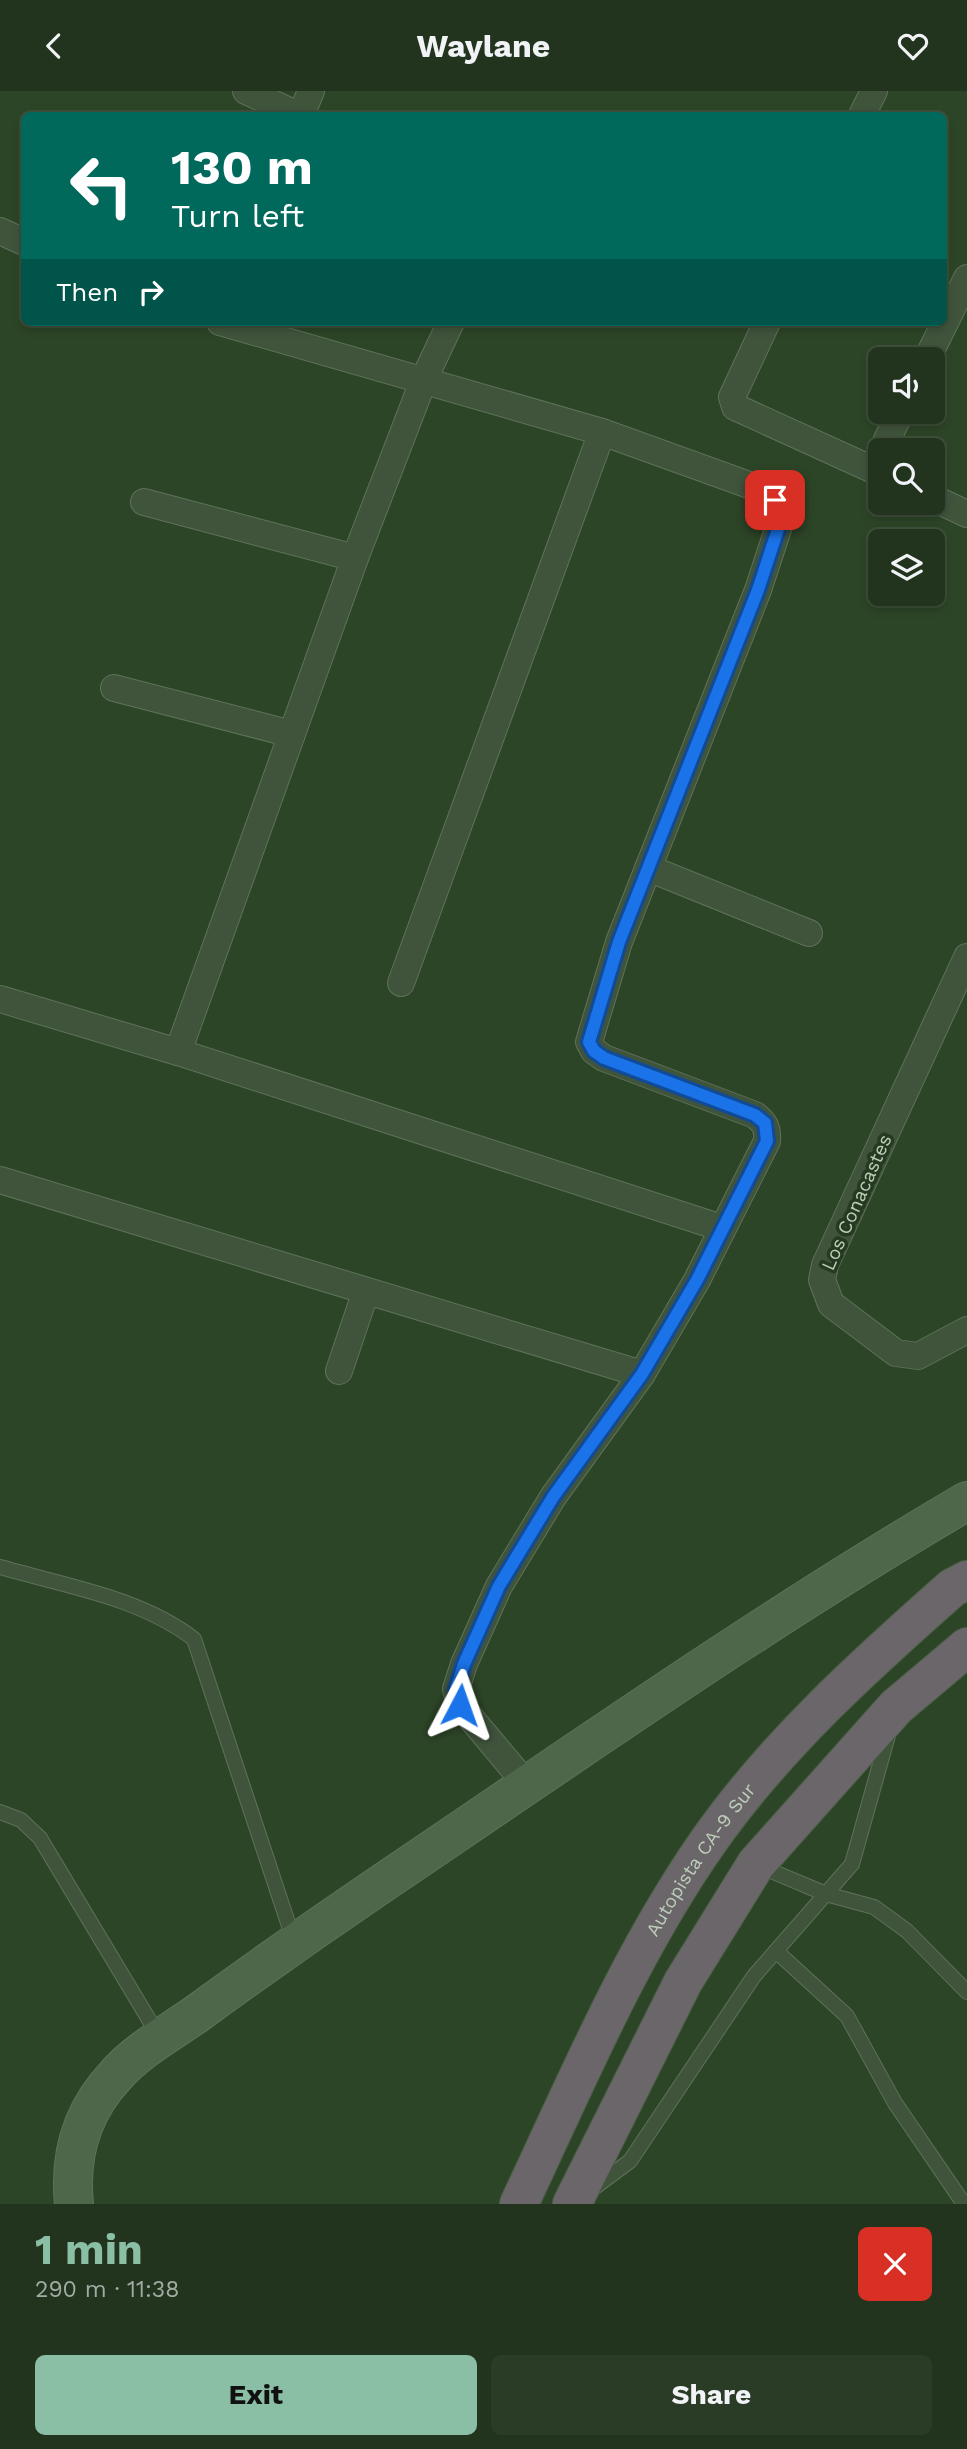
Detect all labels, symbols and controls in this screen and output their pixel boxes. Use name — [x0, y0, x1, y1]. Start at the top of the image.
icon: back — [35, 27, 73, 65]
text: Waylane — [417, 27, 550, 65]
icon: heart — [894, 27, 932, 65]
text: 130 m — [171, 138, 313, 196]
icon: left — [56, 140, 147, 231]
text: Turn left — [171, 197, 304, 235]
icon: right — [132, 273, 170, 311]
text: Then — [56, 277, 118, 307]
map controls — [868, 347, 945, 606]
button: sound — [868, 347, 945, 424]
button: search — [868, 438, 945, 515]
pin — [745, 470, 805, 530]
icon: arrive — [756, 481, 794, 519]
button: layers — [868, 529, 945, 606]
street label: Los Conacastes — [816, 1131, 897, 1274]
position arrow — [423, 1668, 497, 1742]
street label: Autopista CA-9 Sur — [641, 1778, 760, 1940]
text: 1 min — [35, 2225, 143, 2274]
button: close — [858, 2227, 932, 2301]
text: 290 m · 11:38 — [35, 2276, 179, 2303]
button: Exit — [35, 2355, 477, 2435]
button: Share — [491, 2355, 932, 2435]

